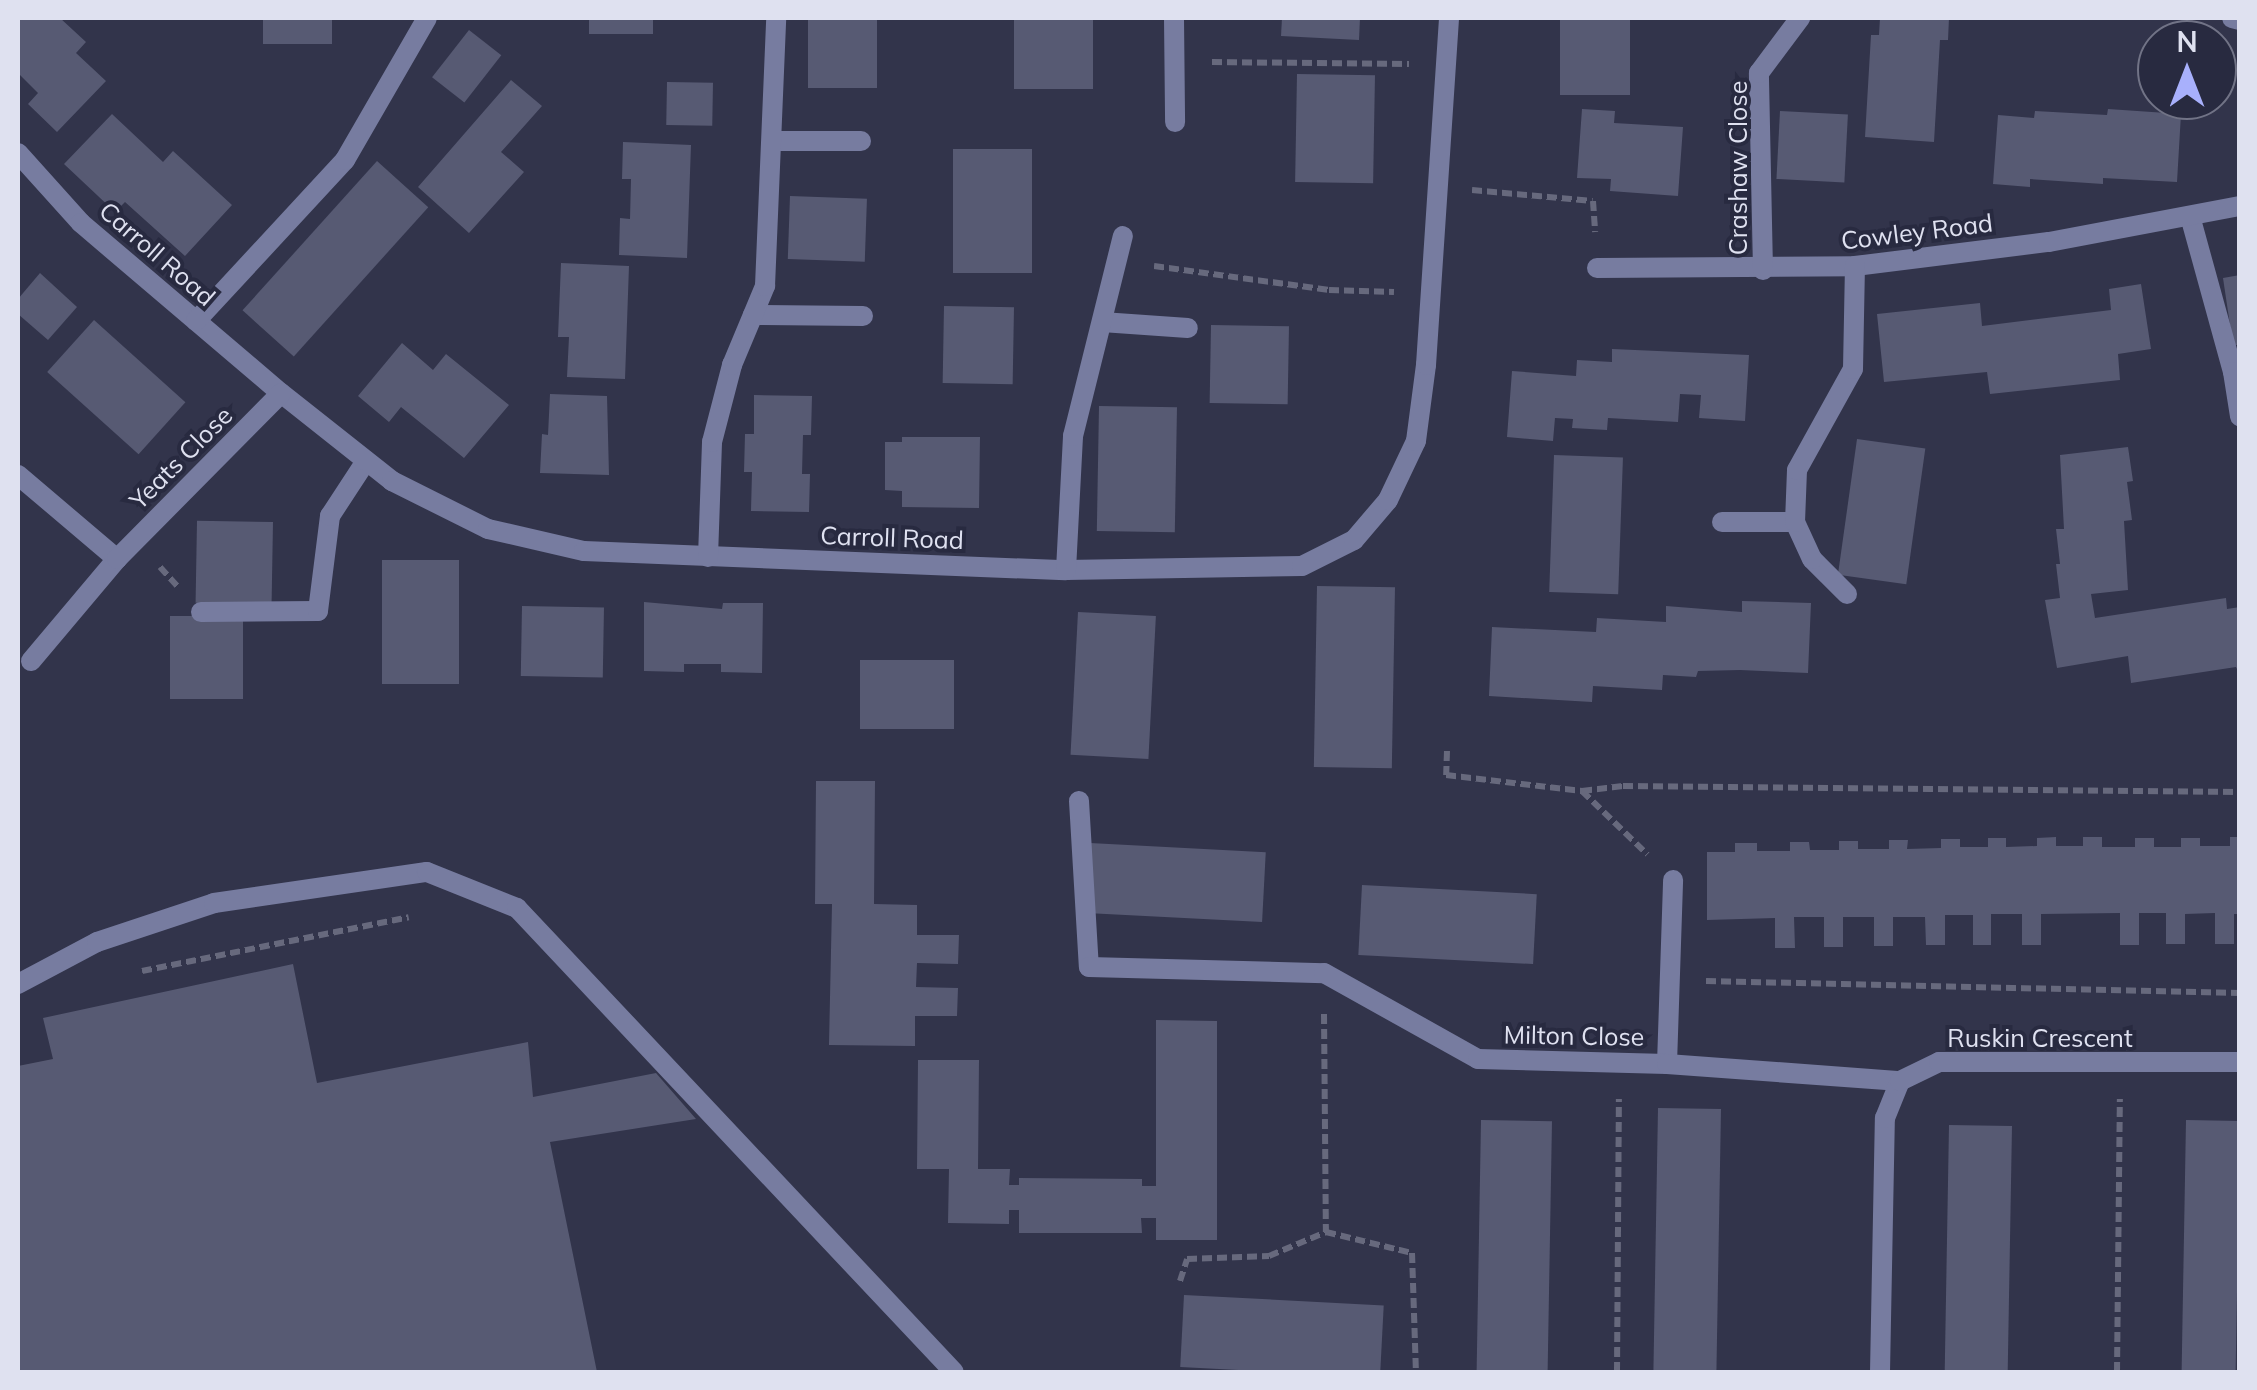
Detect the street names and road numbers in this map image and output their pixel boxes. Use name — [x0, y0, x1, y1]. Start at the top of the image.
street label: Crashaw Close — [1723, 81, 1753, 255]
street label: Carroll Road — [93, 196, 221, 312]
street label: Cowley Road — [1839, 208, 1995, 256]
street label: Yeats Close — [123, 400, 239, 516]
street label: Carroll Road — [820, 521, 964, 555]
street label: Milton Close — [1503, 1020, 1645, 1052]
street label: Ruskin Crescent — [1947, 1023, 2133, 1053]

